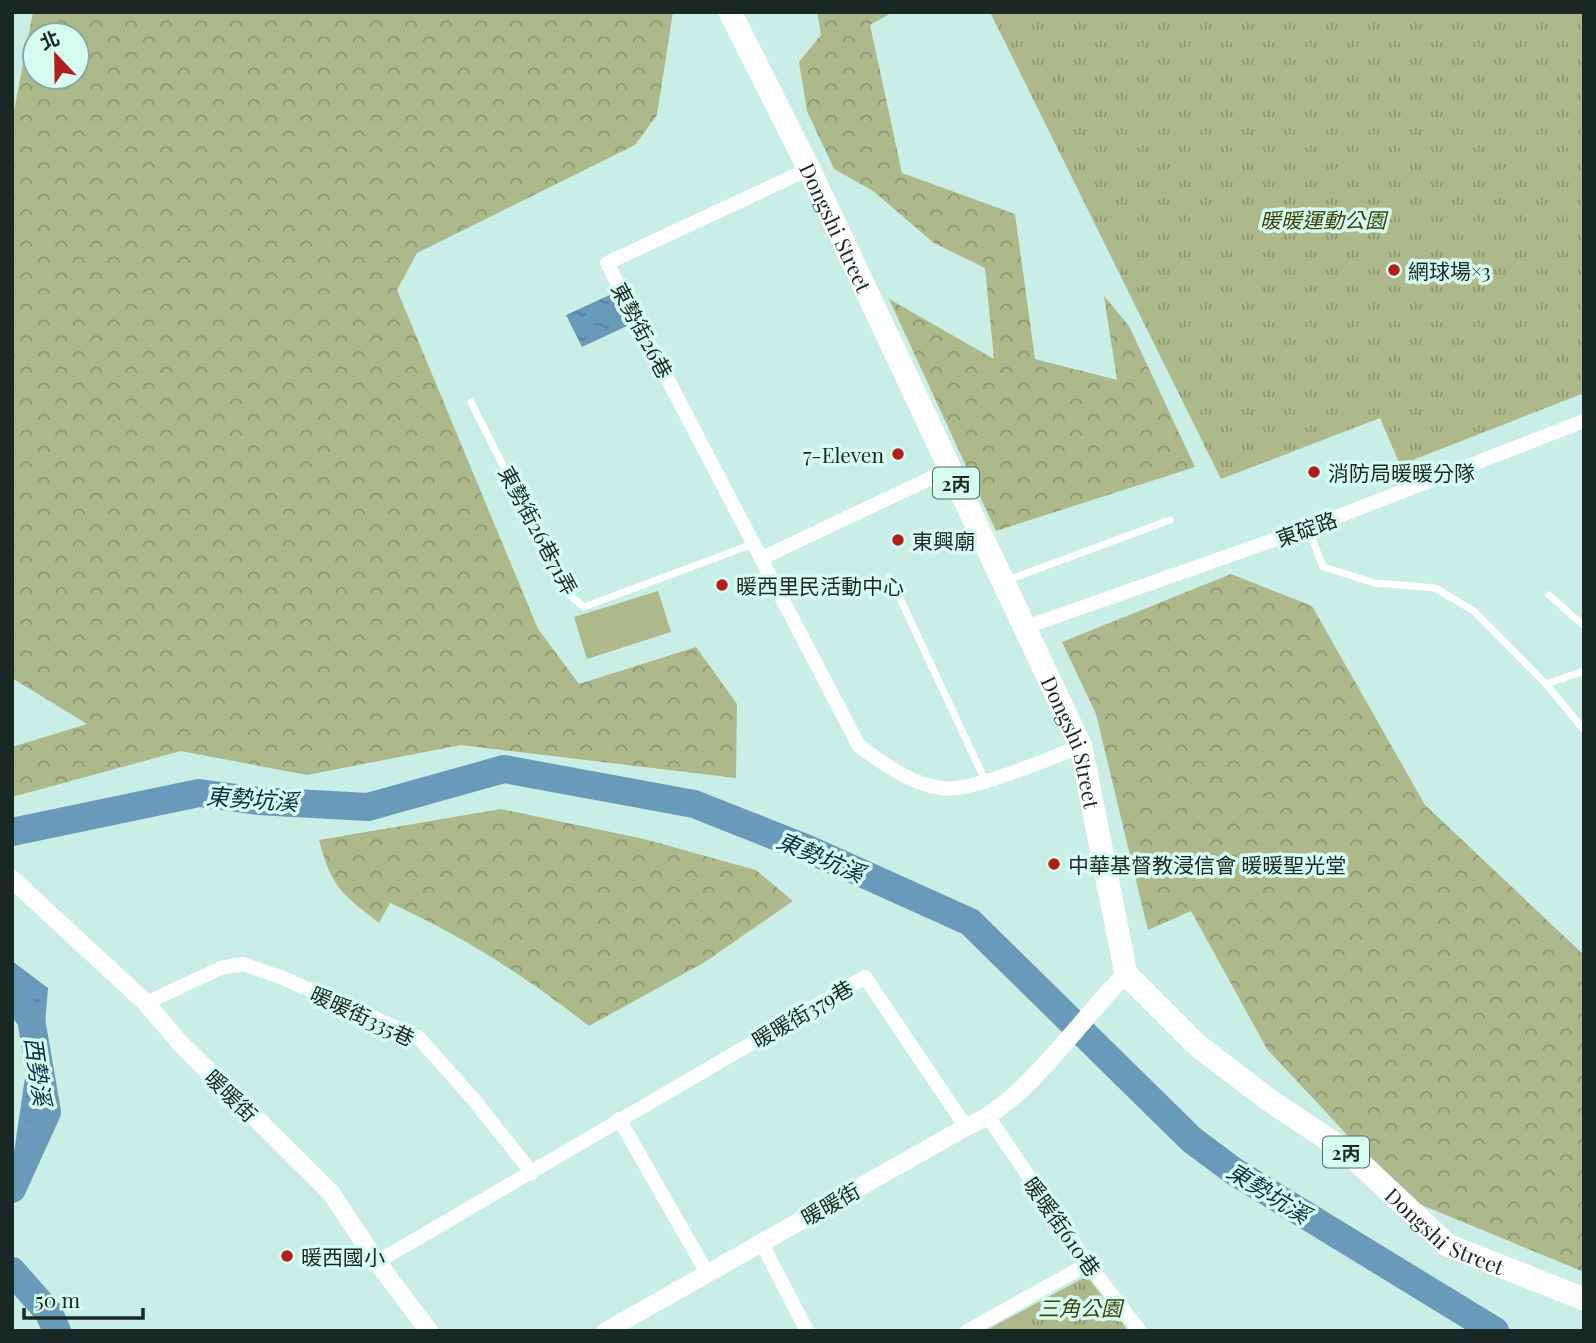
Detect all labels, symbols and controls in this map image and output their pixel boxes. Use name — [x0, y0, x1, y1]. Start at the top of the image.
north arrow — [21, 21, 91, 91]
text: 北 — [36, 24, 63, 55]
street label: Dongshi Street — [794, 158, 879, 297]
park label: 暖暖運動公園 — [1260, 205, 1389, 233]
place label: 網球場×3 — [1408, 256, 1491, 284]
marker: 網球場×3 — [1386, 262, 1402, 278]
street label: 東勢街26巷 — [606, 277, 680, 383]
place label: 7-Eleven — [803, 440, 884, 468]
marker: 7-Eleven — [890, 446, 906, 462]
place label: 消防局暖暖分隊 — [1328, 458, 1475, 486]
street label: 東勢街26巷71弄 — [493, 461, 585, 599]
marker: 消防局暖暖分隊 — [1306, 464, 1322, 480]
road number: 2丙 — [933, 468, 979, 498]
street label: 東碇路 — [1272, 504, 1340, 552]
place label: 東興廟 — [912, 526, 975, 554]
marker: 東興廟 — [890, 532, 906, 548]
place label: 暖西里民活動中心 — [736, 571, 904, 599]
marker: 暖西里民活動中心 — [714, 577, 730, 593]
street label: Dongshi Street — [1035, 671, 1107, 811]
water label: 東勢坑溪 — [205, 779, 302, 817]
water label: 東勢坑溪 — [773, 824, 872, 889]
place label: 中華基督教浸信會 暖暖聖光堂 — [1068, 850, 1346, 878]
marker: 中華基督教浸信會 暖暖聖光堂 — [1046, 856, 1062, 872]
street label: 暖暖街379巷 — [746, 973, 858, 1053]
street label: 暖暖街335巷 — [306, 979, 420, 1051]
water label: 西勢溪 — [19, 1035, 60, 1110]
street label: 暖暖街 — [200, 1063, 264, 1127]
road number: 2丙 — [1323, 1136, 1369, 1168]
water label: 東勢坑溪 — [1222, 1154, 1319, 1231]
street label: 暖暖街610巷 — [1018, 1171, 1108, 1281]
street label: 暖暖街 — [796, 1175, 864, 1231]
street label: Dongshi Street — [1380, 1181, 1509, 1280]
place label: 暖西國小 — [301, 1242, 385, 1270]
marker: 暖西國小 — [279, 1248, 295, 1264]
scale bar — [24, 1276, 144, 1320]
text: 50 m — [35, 1285, 81, 1313]
park label: 三角公園 — [1038, 1293, 1125, 1321]

